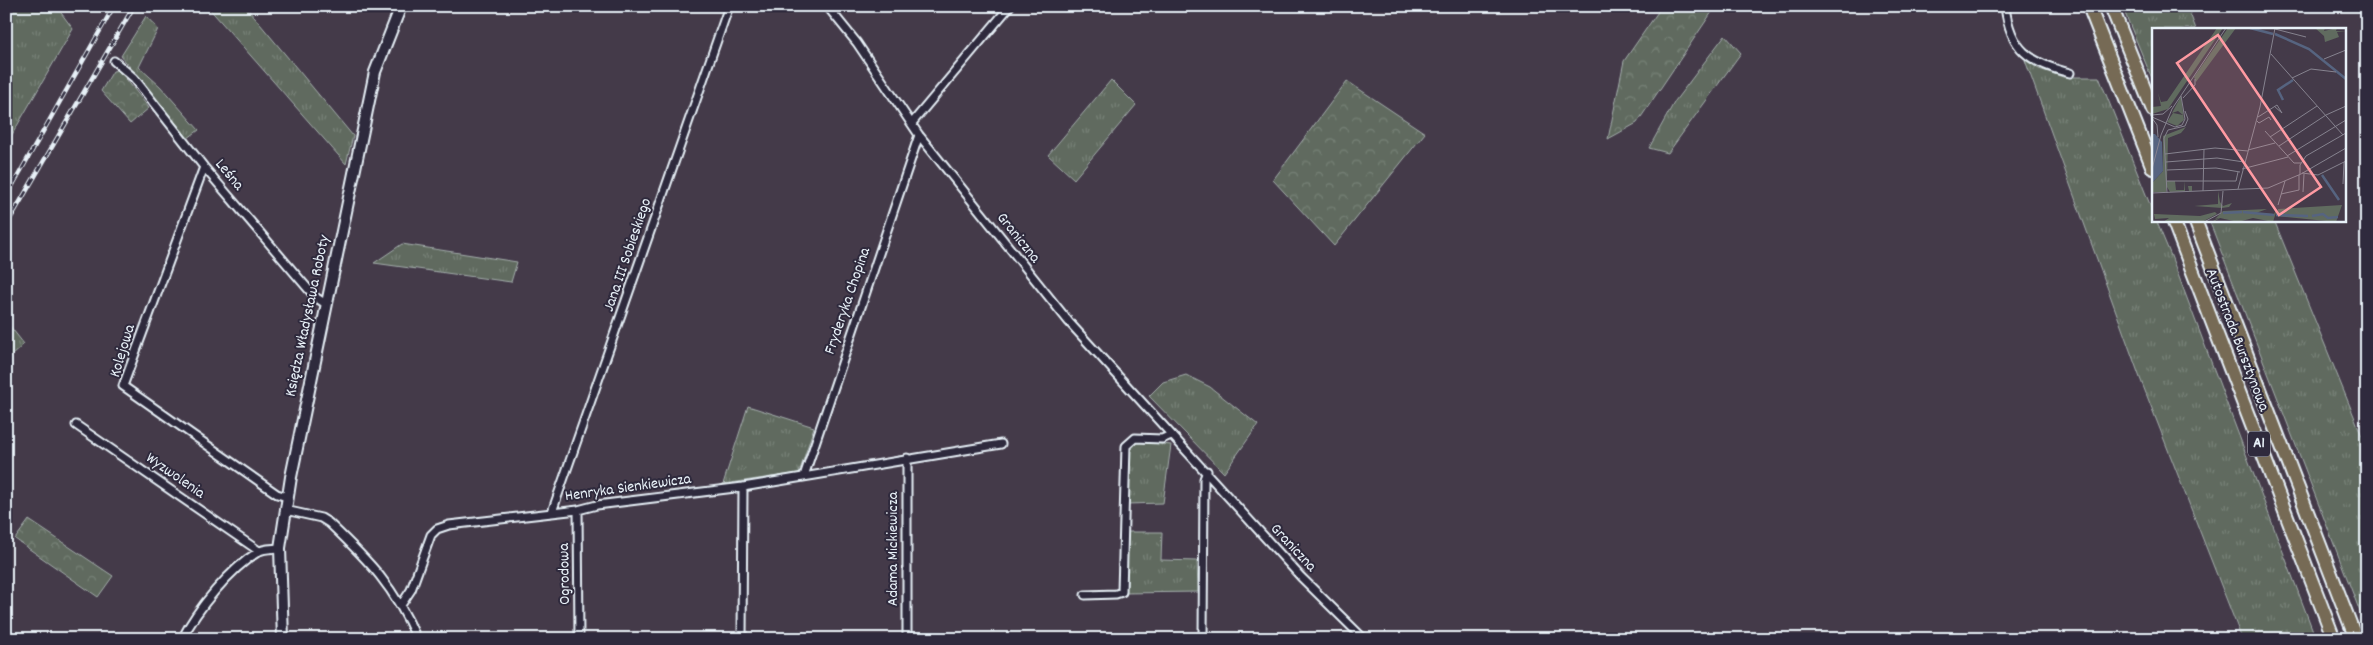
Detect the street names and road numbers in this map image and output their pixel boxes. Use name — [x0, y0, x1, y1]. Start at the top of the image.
street label: Leśna — [209, 154, 249, 196]
street label: Jana III Sobieskiego — [598, 195, 658, 315]
street label: Graniczna — [990, 208, 1046, 269]
street label: Księdza Władysława Roboty — [280, 233, 336, 399]
street label: Fryderyka Chopina — [819, 244, 877, 358]
street label: Autostrada Bursztynowa — [2199, 265, 2275, 415]
street label: Kolejowa — [104, 321, 142, 380]
road number: A1 — [2248, 432, 2270, 456]
street label: Wyzwolenia — [141, 447, 210, 505]
street label: Henryka Sienkiewicza — [564, 468, 693, 508]
street label: Adama Mickiewicza — [882, 491, 905, 606]
street label: Graniczna — [1264, 518, 1322, 578]
street label: Ogrodowa — [553, 542, 577, 605]

